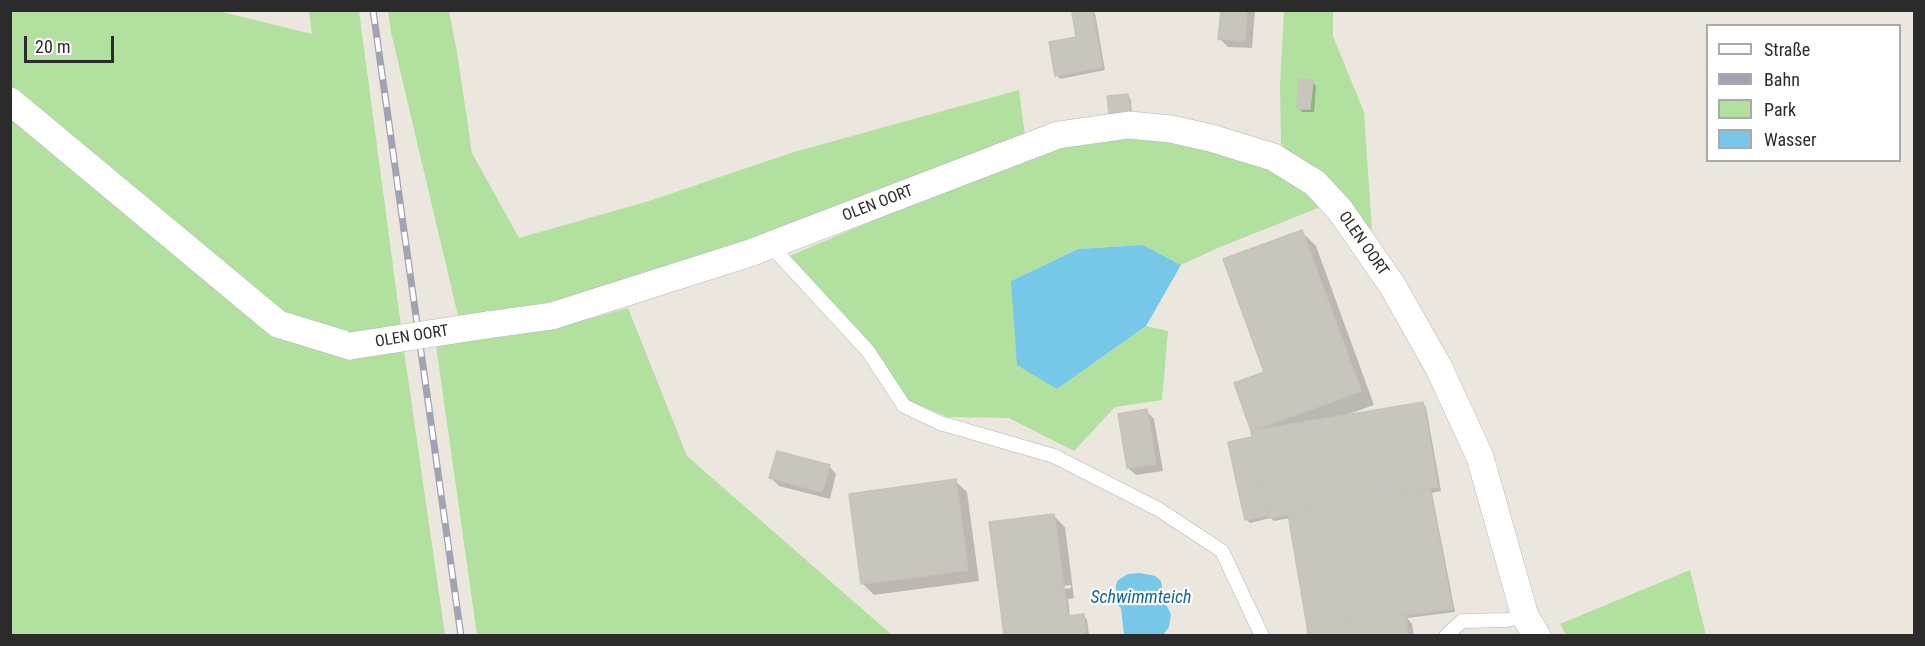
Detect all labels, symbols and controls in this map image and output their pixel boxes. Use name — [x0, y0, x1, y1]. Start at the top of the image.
scale bar — [27, 24, 117, 62]
legend — [1706, 24, 1901, 162]
text: 20 m — [35, 36, 70, 57]
text: Straße — [1764, 39, 1810, 60]
text: Bahn — [1764, 69, 1800, 90]
text: Park — [1764, 99, 1796, 120]
text: Wasser — [1764, 129, 1816, 150]
street label: OLEN OORT — [840, 182, 916, 226]
street label: OLEN OORT — [1334, 208, 1392, 280]
street label: OLEN OORT — [374, 322, 450, 352]
water label: Schwimmteich — [1090, 587, 1192, 609]

